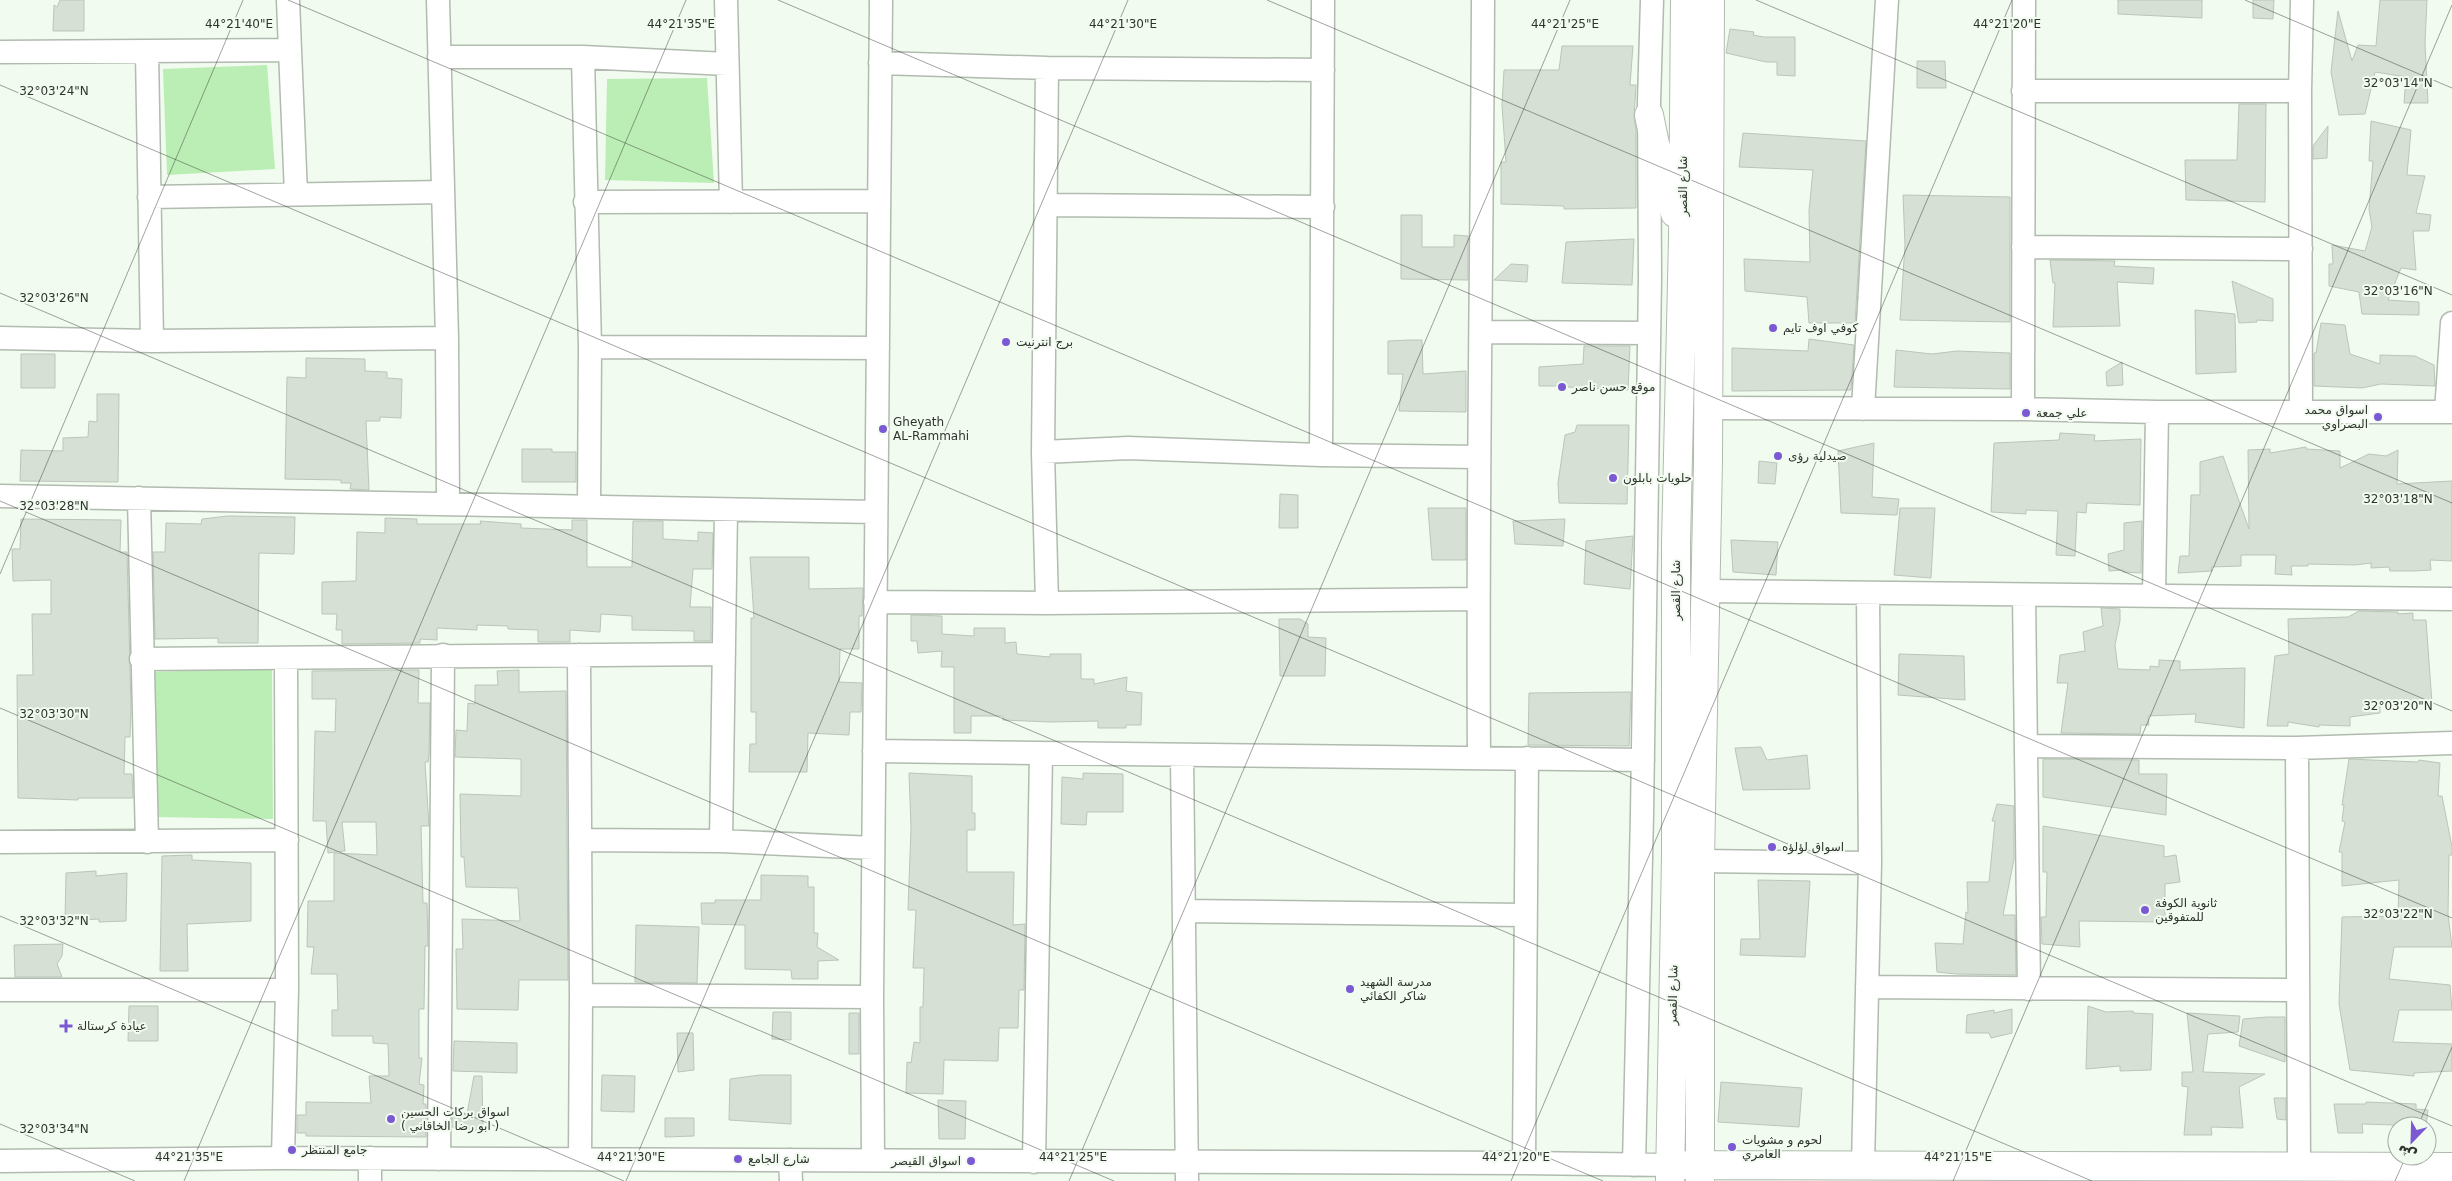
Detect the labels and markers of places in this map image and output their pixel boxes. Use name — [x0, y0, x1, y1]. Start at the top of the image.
place label: كوفي اوف تايم — [1783, 321, 1858, 336]
marker: كوفي اوف تايم — [1767, 322, 1779, 334]
place label: برج انترنيت — [1016, 335, 1073, 350]
marker: برج انترنيت — [1000, 336, 1012, 348]
place label: موقع حسن ناصر — [1571, 380, 1655, 395]
marker: موقع حسن ناصر — [1556, 381, 1568, 393]
place label: اسواق محمد البصراوي — [2305, 403, 2368, 432]
place label: علي جمعة — [2036, 406, 2088, 420]
marker: علي جمعة — [2020, 407, 2032, 419]
marker: اسواق محمد البصراوي — [2372, 411, 2384, 423]
place label: Gheyath AL-Rammahi — [893, 415, 969, 443]
marker: Gheyath AL-Rammahi — [877, 423, 889, 435]
place label: صيدلية رؤى — [1788, 449, 1847, 464]
marker: صيدلية رؤى — [1772, 450, 1784, 462]
place label: حلويات بابلون — [1623, 471, 1692, 486]
marker: حلويات بابلون — [1607, 472, 1619, 484]
place label: اسواق لؤلؤه — [1782, 840, 1844, 855]
marker: اسواق لؤلؤه — [1766, 841, 1778, 853]
place label: ثانوية الكوفة للمتفوقين — [2155, 896, 2217, 925]
marker: ثانوية الكوفة للمتفوقين — [2139, 904, 2151, 916]
place label: مدرسة الشهيد شاكر الكفائي — [1360, 975, 1432, 1004]
marker: مدرسة الشهيد شاكر الكفائي — [1344, 983, 1356, 995]
marker: عيادة كرستالة — [59, 1019, 73, 1033]
place label: عيادة كرستالة — [77, 1019, 147, 1034]
place label: اسواق بركات الحسين ( ابو رضا الخاقاني ) — [401, 1105, 510, 1134]
marker: اسواق بركات الحسين ( ابو رضا الخاقاني ) — [385, 1113, 397, 1125]
place label: لحوم و مشويات العامري — [1742, 1133, 1822, 1162]
marker: لحوم و مشويات العامري — [1726, 1141, 1738, 1153]
place label: جامع المنتظر — [301, 1143, 367, 1158]
marker: جامع المنتظر — [286, 1144, 298, 1156]
place label: شارع الجامع — [748, 1152, 810, 1167]
marker: شارع الجامع — [732, 1153, 744, 1165]
place label: اسواق القيصر — [890, 1154, 961, 1169]
marker: اسواق القيصر — [965, 1155, 977, 1167]

